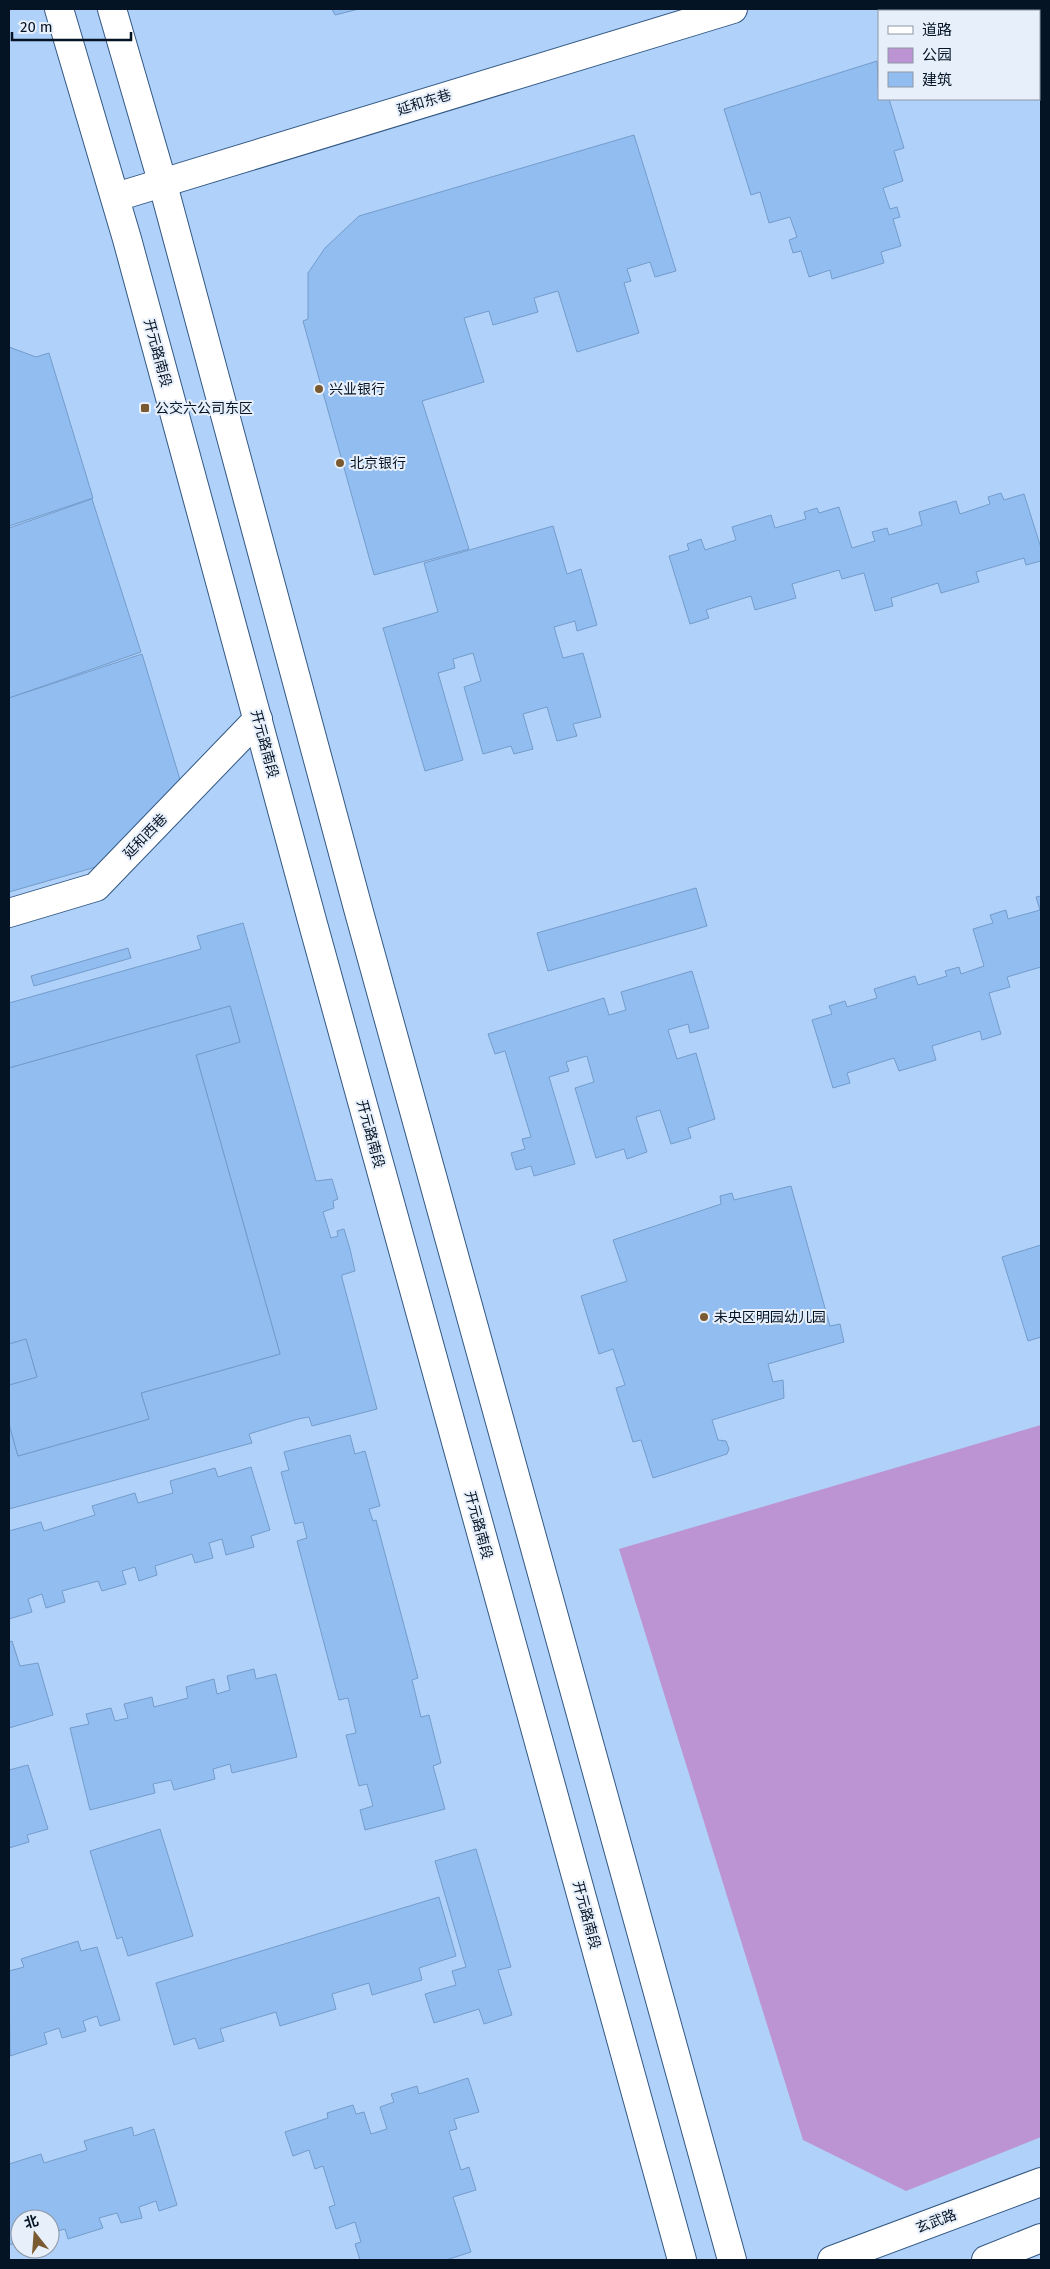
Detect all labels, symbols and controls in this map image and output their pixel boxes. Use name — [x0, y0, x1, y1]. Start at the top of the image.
scale bar — [12, 10, 131, 42]
legend — [878, 10, 1040, 100]
text: 20 m — [20, 18, 53, 36]
text: 道路 — [922, 21, 952, 39]
text: 公园 — [922, 46, 952, 64]
text: 建筑 — [922, 71, 952, 89]
street label: 延和东巷 — [395, 86, 453, 119]
street label: 开元路南段 — [140, 317, 175, 389]
place label: 兴业银行 — [329, 381, 385, 398]
marker: 兴业银行 — [313, 383, 325, 395]
place label: 公交六公司东区 — [155, 400, 253, 417]
marker: 公交六公司东区 — [139, 402, 151, 414]
place label: 北京银行 — [350, 455, 406, 472]
marker: 北京银行 — [334, 457, 346, 469]
street label: 开元路南段 — [247, 708, 282, 780]
street label: 延和西巷 — [120, 810, 171, 862]
street label: 开元路南段 — [353, 1098, 388, 1170]
place label: 未央区明园幼儿园 — [714, 1309, 826, 1326]
marker: 未央区明园幼儿园 — [698, 1311, 710, 1323]
street label: 开元路南段 — [461, 1489, 496, 1561]
street label: 开元路南段 — [569, 1879, 604, 1951]
street label: 玄武路 — [914, 2206, 959, 2237]
north arrow — [10, 2209, 60, 2259]
text: 北 — [22, 2212, 41, 2232]

